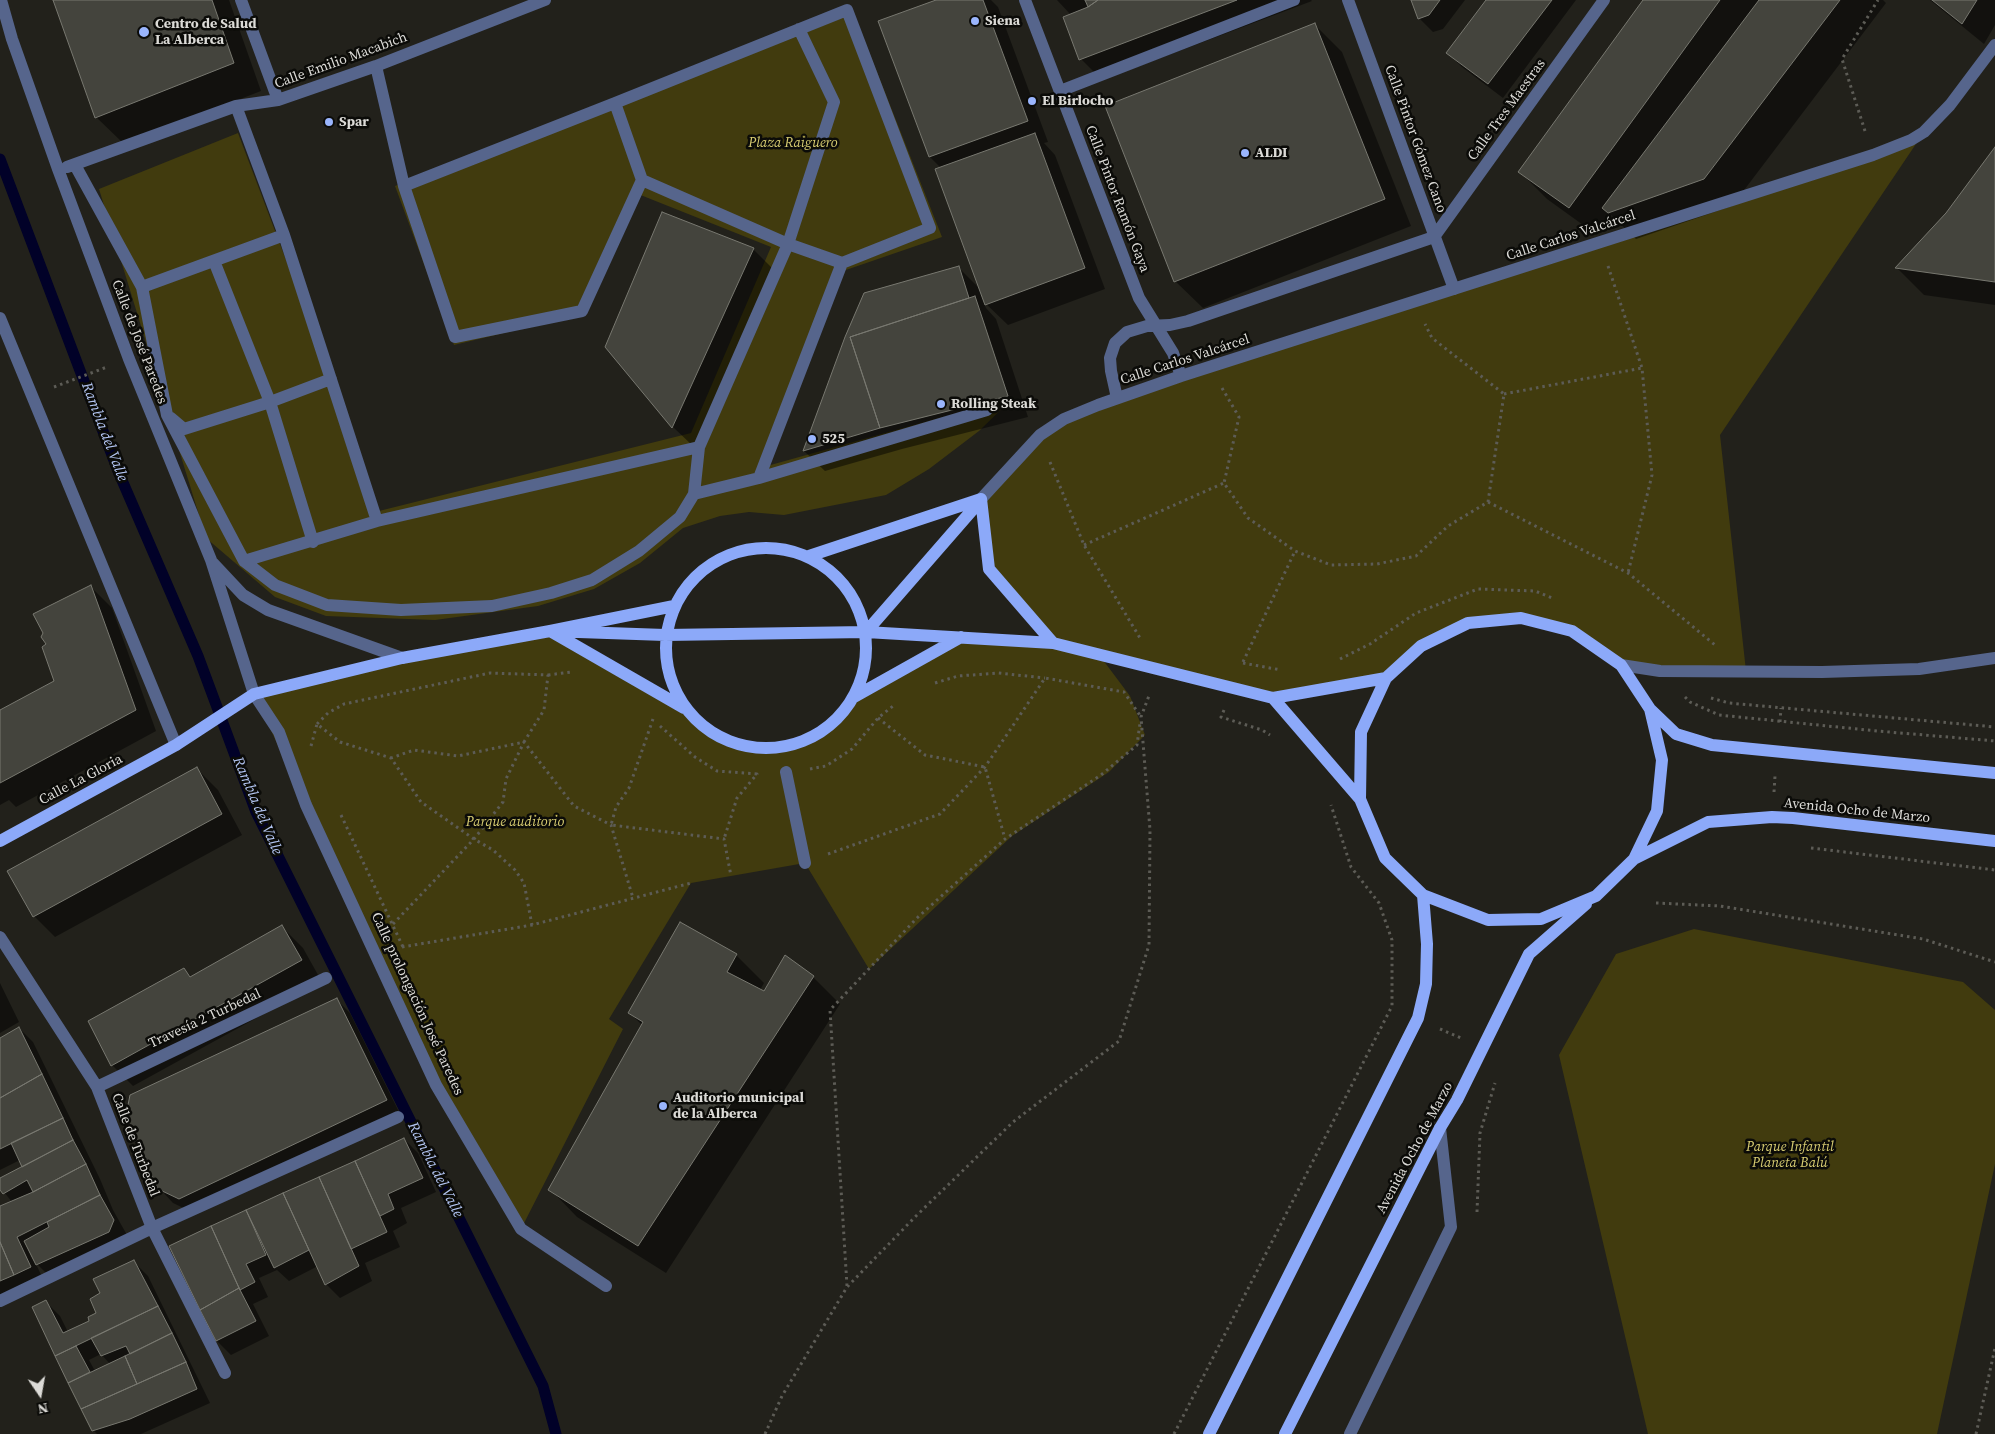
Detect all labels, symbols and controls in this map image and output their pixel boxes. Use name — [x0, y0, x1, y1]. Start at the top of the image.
place label: Siena — [985, 13, 1020, 29]
marker: Siena — [969, 15, 981, 27]
place label: Centro de Salud La Alberca — [155, 16, 257, 48]
marker: Centro de Salud La Alberca — [137, 25, 151, 39]
street label: Calle Emilio Macabich — [272, 29, 410, 93]
street label: Calle Tres Maestras — [1465, 56, 1549, 164]
street label: Calle Pintor Gómez Cano — [1380, 63, 1450, 215]
place label: El Birlocho — [1042, 93, 1113, 109]
marker: El Birlocho — [1026, 95, 1038, 107]
place label: Spar — [339, 114, 369, 130]
marker: Spar — [323, 116, 335, 128]
street label: Calle Pintor Ramón Gaya — [1081, 123, 1153, 275]
park label: Plaza Raiguero — [748, 135, 838, 151]
place label: ALDI — [1255, 145, 1287, 161]
marker: ALDI — [1239, 147, 1251, 159]
street label: Calle Carlos Valcárcel — [1504, 207, 1638, 265]
street label: Calle de José Paredes — [108, 278, 170, 406]
street label: Calle Carlos Valcárcel — [1118, 331, 1252, 389]
water label: Rambla del Valle — [77, 380, 131, 484]
place label: Rolling Steak — [951, 396, 1036, 412]
marker: Rolling Steak — [935, 398, 947, 410]
place label: 525 — [822, 431, 845, 447]
marker: 525 — [806, 433, 818, 445]
street label: Calle La Gloria — [36, 751, 126, 809]
water label: Rambla del Valle — [228, 754, 286, 858]
street label: Avenida Ocho de Marzo — [1783, 795, 1931, 827]
park label: Parque auditorio — [466, 814, 564, 830]
street label: Calle prolongación José Paredes — [367, 910, 467, 1098]
street label: Travesía 2 Turbedal — [146, 986, 264, 1052]
street label: Avenida Ocho de Marzo — [1373, 1079, 1457, 1217]
place label: Auditorio municipal de la Alberca — [673, 1090, 804, 1122]
street label: Calle de Turbedal — [108, 1091, 162, 1199]
marker: Auditorio municipal de la Alberca — [657, 1100, 669, 1112]
water label: Rambla del Valle — [403, 1119, 467, 1221]
park label: Parque Infantil Planeta Balú — [1746, 1139, 1834, 1172]
north arrow — [15, 1369, 65, 1419]
text: N — [36, 1398, 50, 1420]

